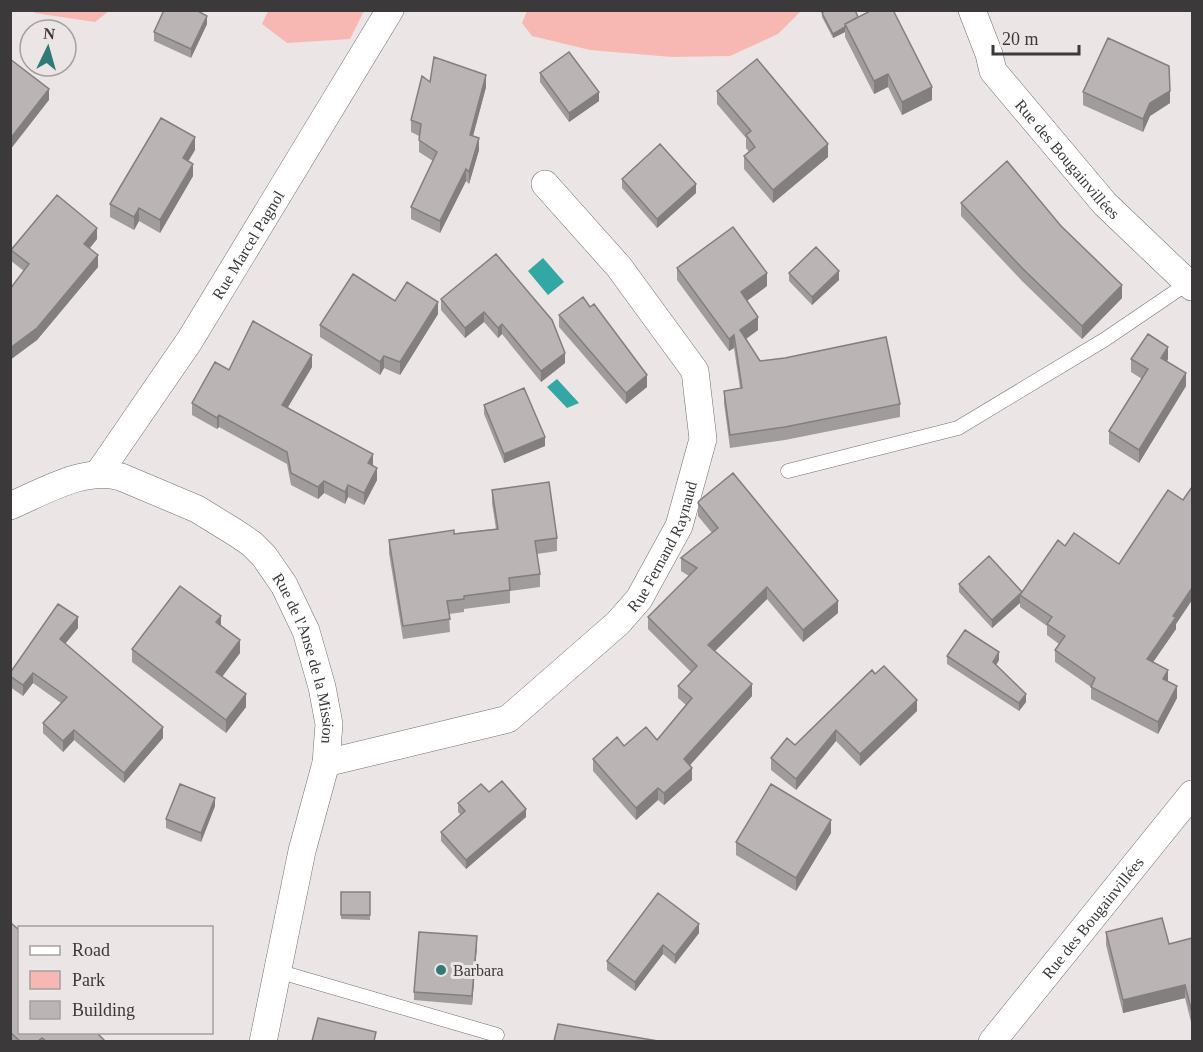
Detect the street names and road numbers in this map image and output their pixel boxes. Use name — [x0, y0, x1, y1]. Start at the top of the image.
street label: Rue des Bougainvillées — [1012, 96, 1123, 222]
street label: Rue Marcel Pagnol — [209, 187, 288, 302]
street label: Rue Fernand Raynaud — [624, 479, 700, 615]
street label: Rue de l'Anse de la Mission — [269, 570, 337, 744]
street label: Rue des Bougainvillées — [1039, 854, 1147, 982]

